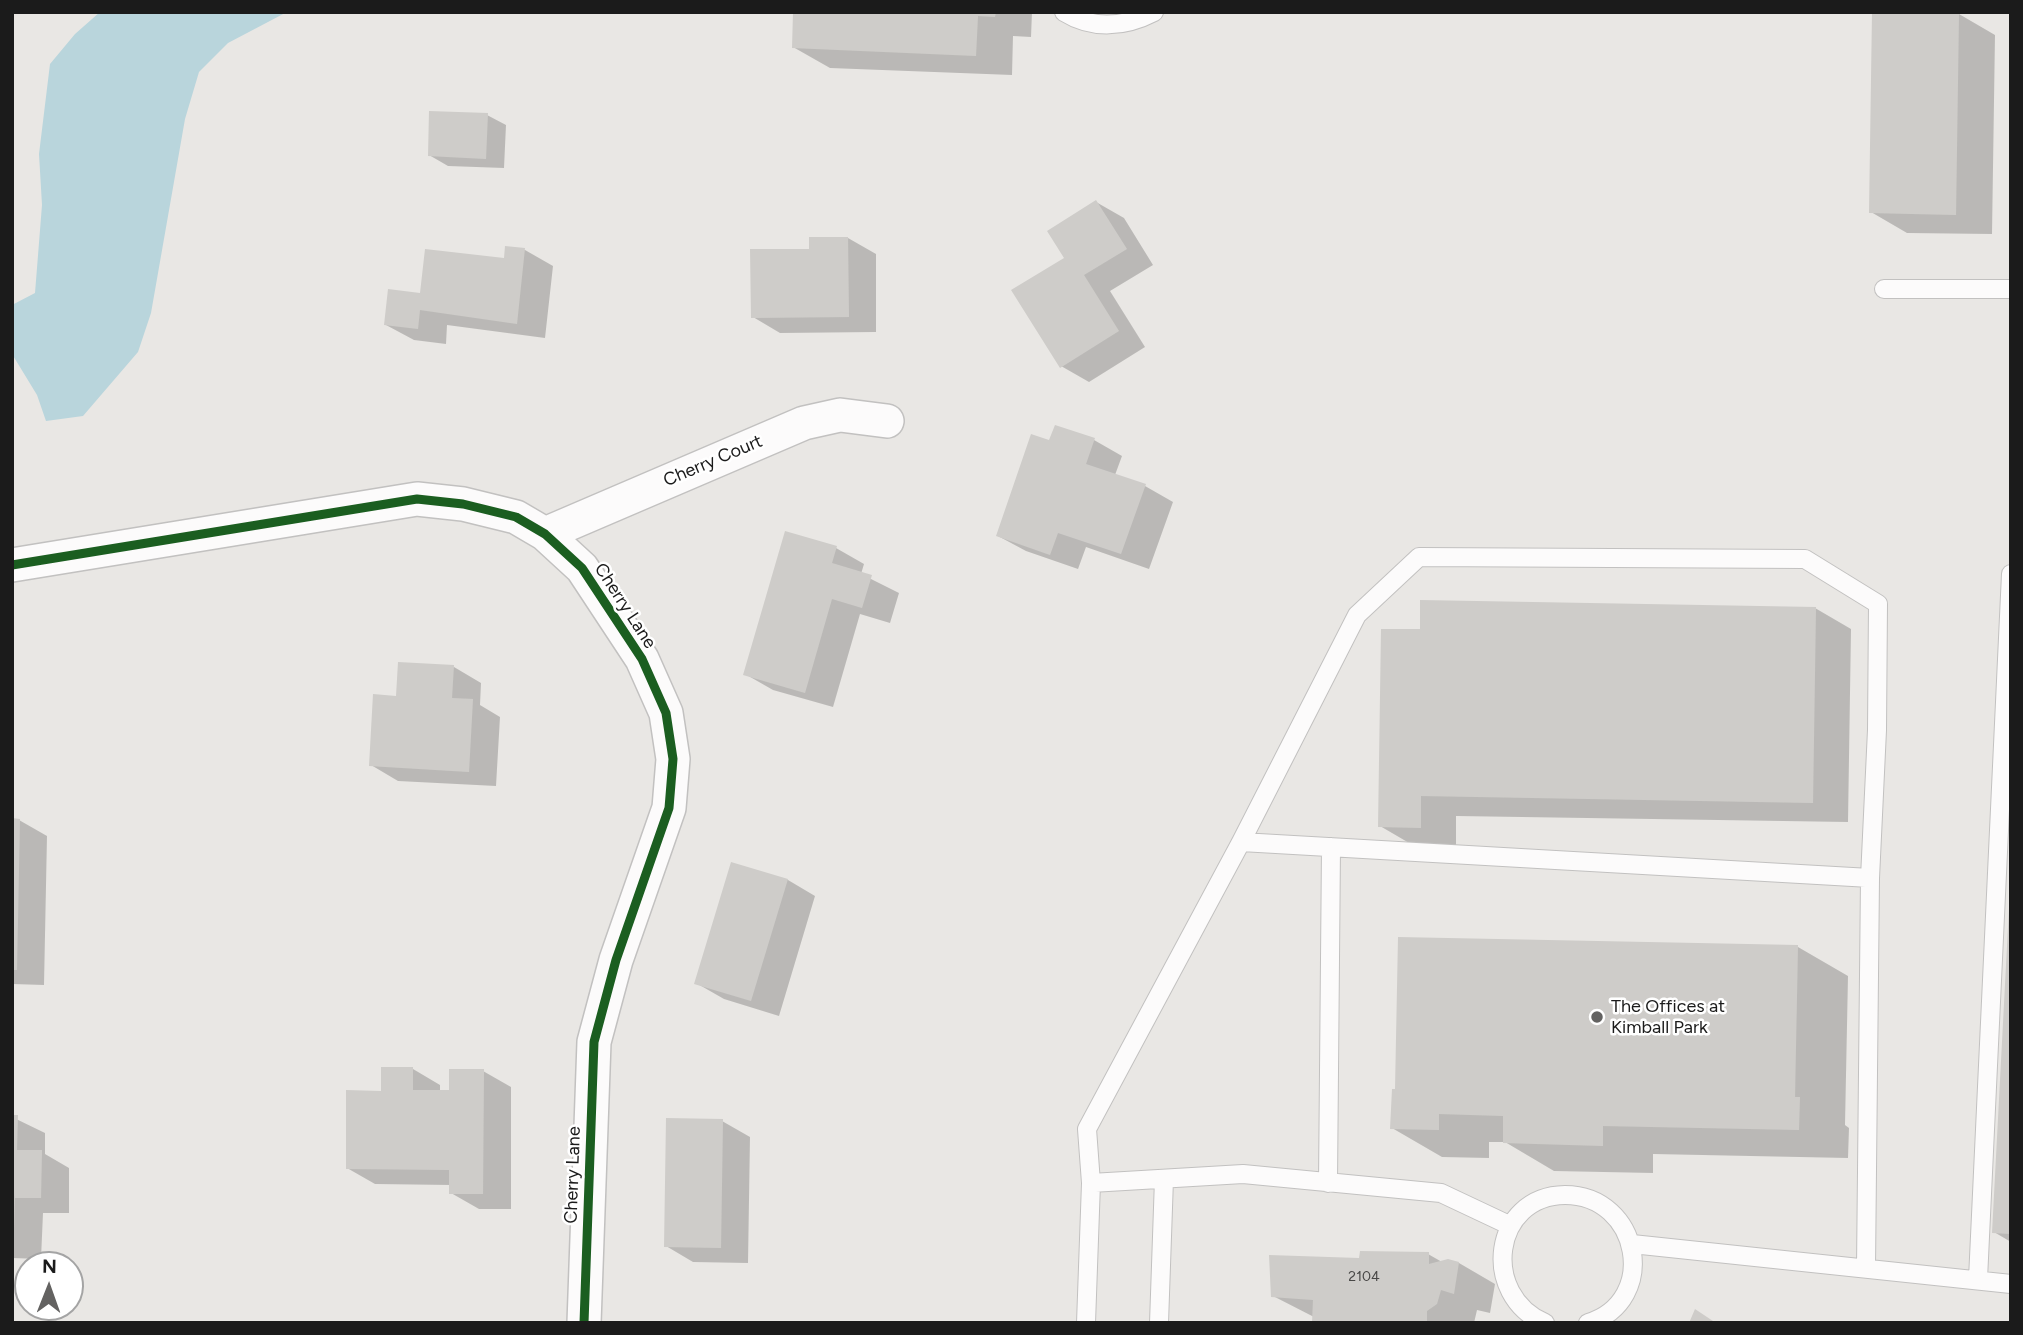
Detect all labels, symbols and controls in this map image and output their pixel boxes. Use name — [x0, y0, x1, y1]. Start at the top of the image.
street label: Cherry Court — [660, 430, 766, 492]
street label: Cherry Lane — [589, 559, 661, 653]
place label: The Offices at Kimball Park — [1611, 996, 1725, 1038]
marker: The Offices at Kimball Park — [1589, 1009, 1605, 1025]
street label: Cherry Lane — [561, 1126, 585, 1224]
north arrow — [14, 1251, 84, 1321]
text: N — [42, 1255, 57, 1278]
house number: 2104 — [1348, 1269, 1380, 1285]

